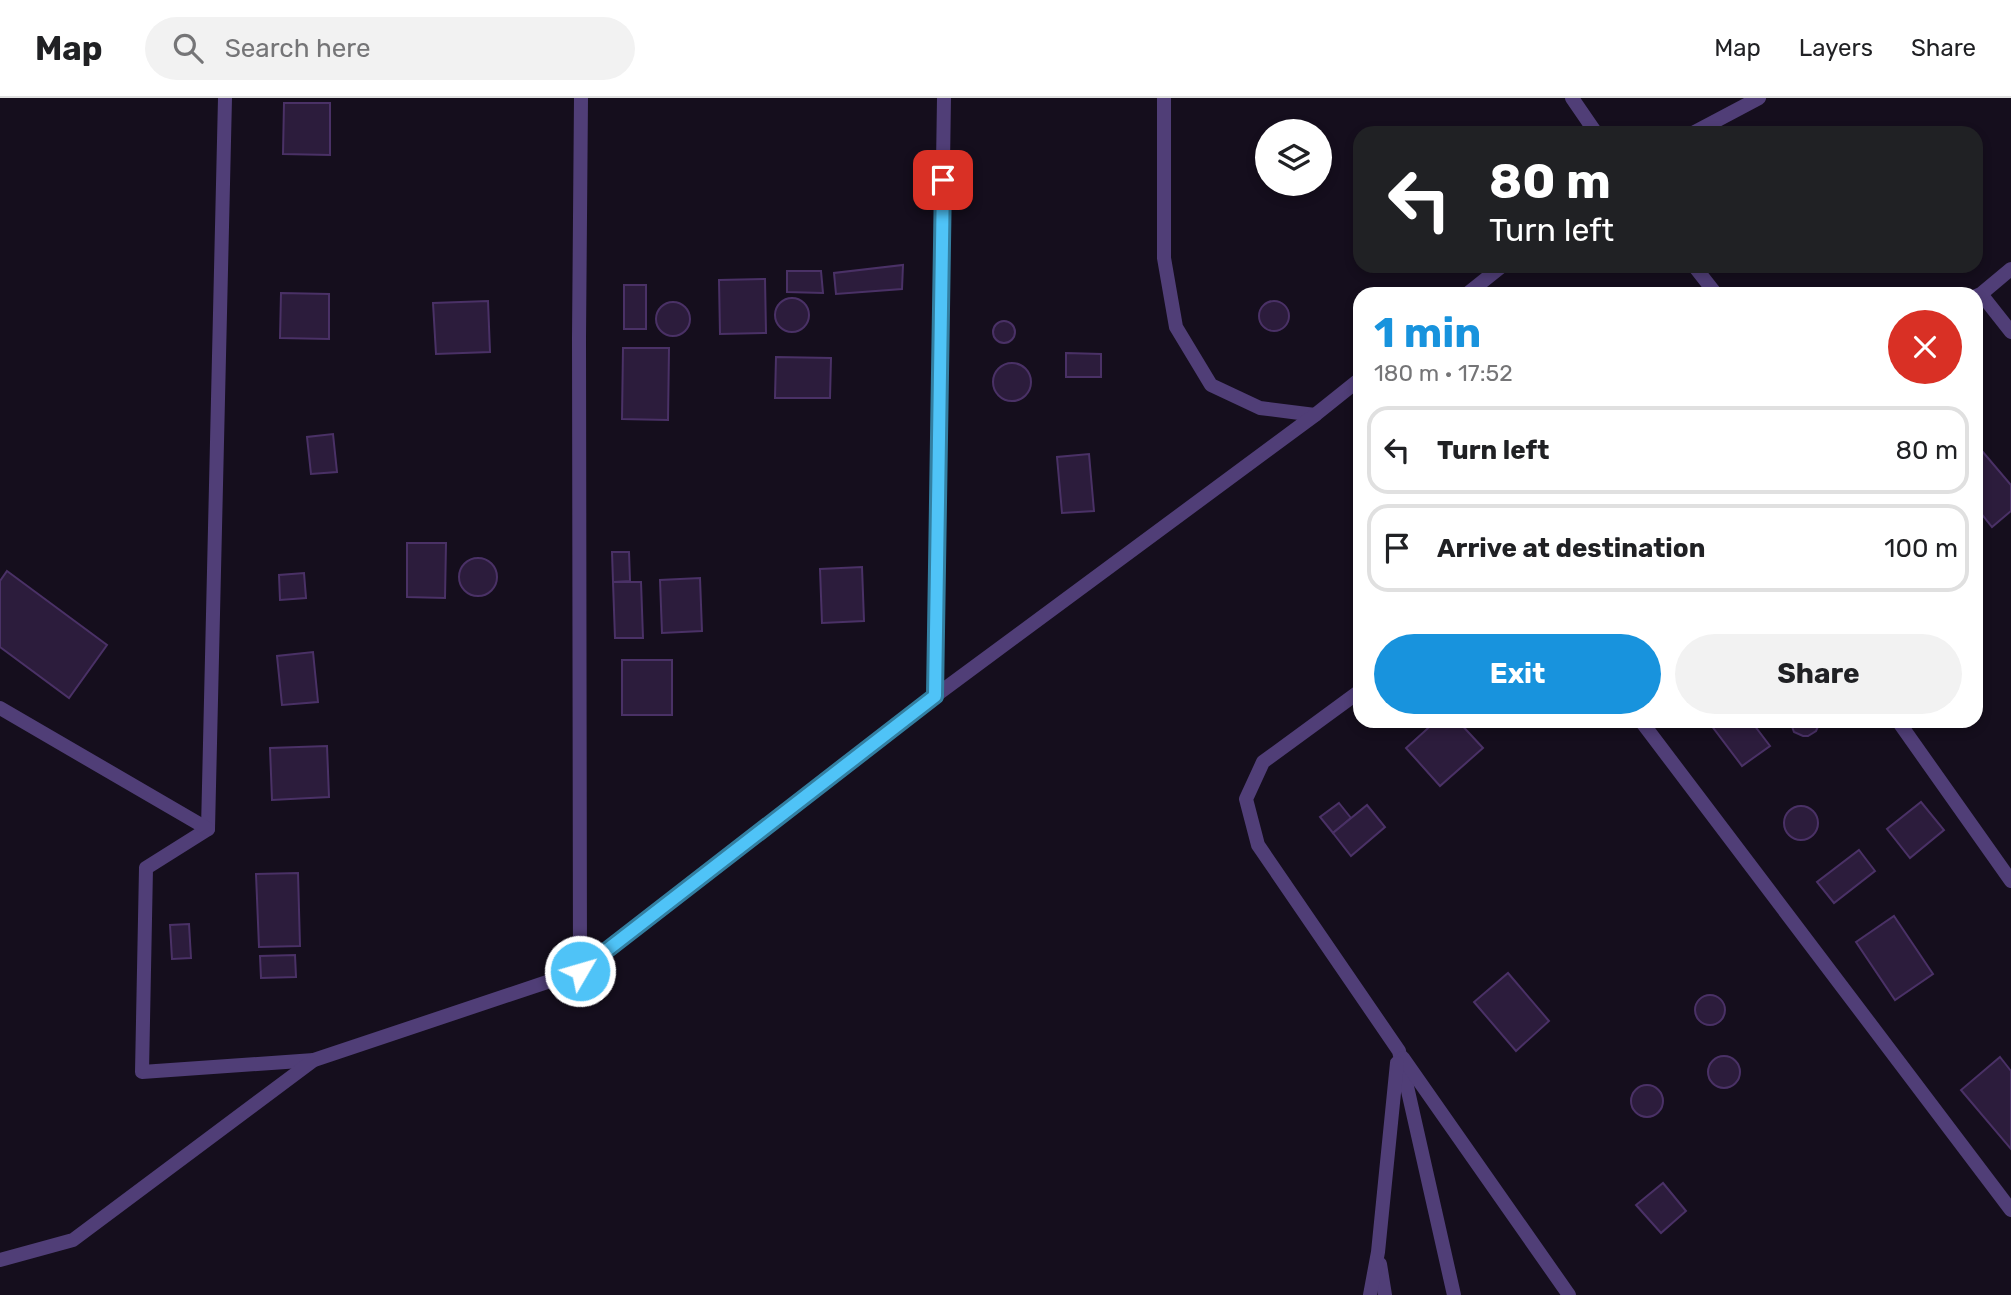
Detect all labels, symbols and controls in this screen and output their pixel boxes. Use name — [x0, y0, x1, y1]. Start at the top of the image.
search box — [145, 17, 635, 80]
text: Map — [35, 29, 103, 68]
icon: search — [169, 29, 207, 67]
text: Search here — [225, 33, 370, 64]
text: Map — [1714, 34, 1761, 62]
text: Layers — [1799, 34, 1873, 62]
text: Share — [1911, 34, 1976, 62]
map controls — [1255, 119, 1332, 196]
button: layers — [1255, 119, 1332, 196]
pin — [913, 150, 973, 210]
text: 80 m — [1489, 152, 1611, 210]
icon: left — [1374, 154, 1465, 245]
icon: arrive — [924, 161, 962, 199]
text: Turn left — [1489, 211, 1614, 249]
text: 1 min — [1374, 308, 1481, 358]
button: close — [1888, 310, 1962, 384]
text: 180 m · 17:52 — [1374, 359, 1513, 387]
icon: left — [1378, 431, 1416, 469]
text: Turn left — [1437, 435, 1549, 466]
text: 80 m — [1895, 435, 1958, 466]
icon: arrive — [1378, 529, 1416, 567]
text: Arrive at destination — [1437, 533, 1705, 564]
text: 100 m — [1884, 533, 1958, 564]
button: Exit — [1374, 634, 1661, 714]
button: Share — [1675, 634, 1962, 714]
position arrow — [543, 934, 617, 1008]

